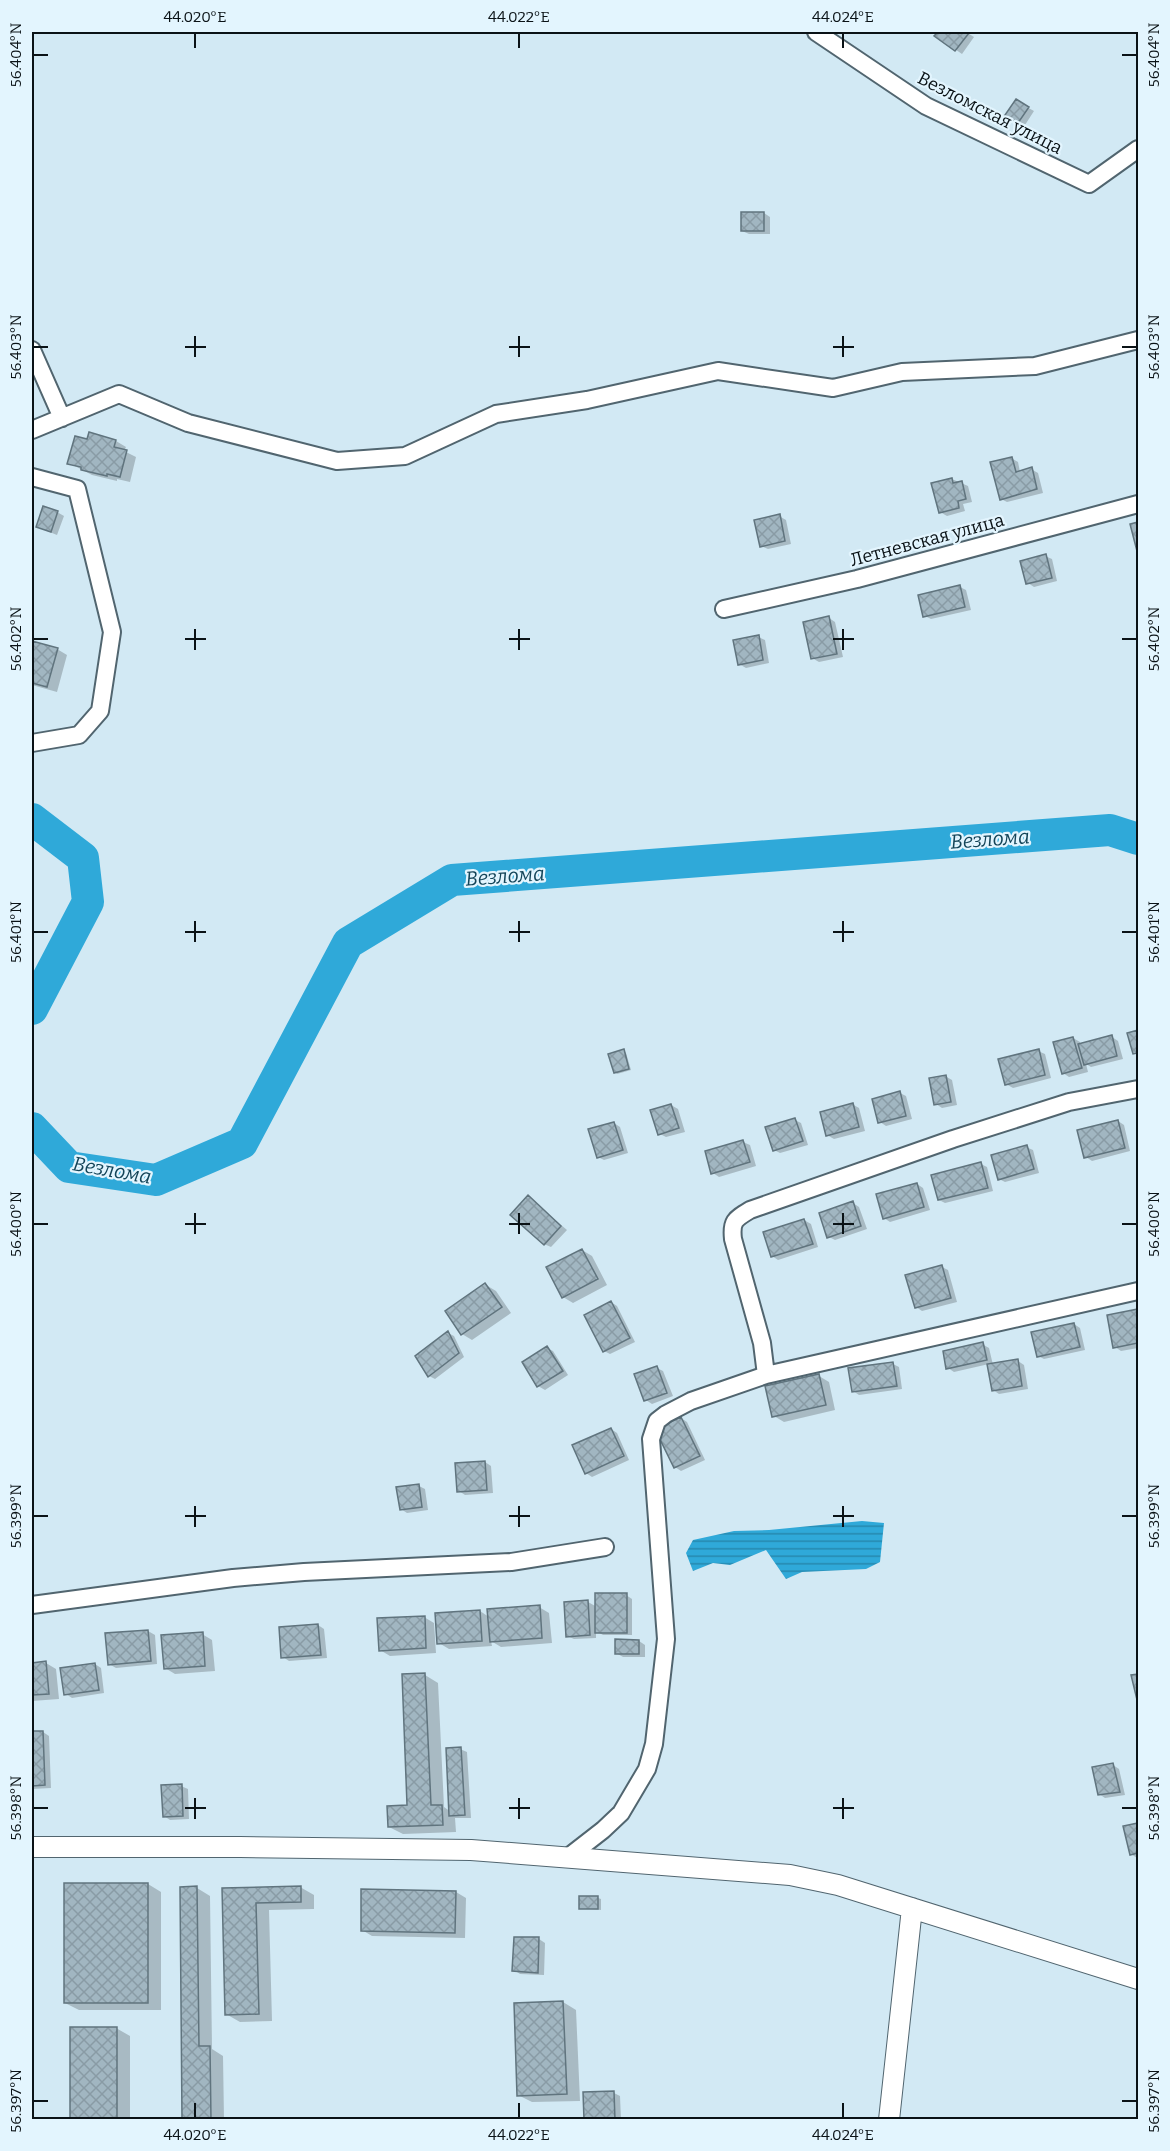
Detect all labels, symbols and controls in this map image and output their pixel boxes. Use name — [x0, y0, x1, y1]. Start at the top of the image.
text: 44.020°E — [164, 8, 227, 26]
text: 44.022°E — [488, 8, 550, 26]
text: 44.024°E — [812, 8, 874, 26]
text: 56.404°N — [7, 23, 25, 87]
text: 56.404°N — [1145, 23, 1163, 87]
street label: Везломская улица — [914, 67, 1066, 159]
text: 56.403°N — [7, 314, 25, 380]
text: 56.403°N — [1145, 314, 1163, 380]
street label: Летневская улица — [848, 509, 1007, 571]
text: 56.402°N — [7, 607, 25, 671]
text: 56.402°N — [1145, 607, 1163, 671]
water label: Везлома — [950, 824, 1030, 854]
water label: Везлома — [465, 861, 545, 891]
text: 56.401°N — [7, 901, 25, 963]
text: 56.401°N — [1145, 901, 1163, 963]
water label: Везлома — [71, 1151, 153, 1189]
text: 56.400°N — [7, 1191, 25, 1257]
text: 56.400°N — [1145, 1191, 1163, 1257]
text: 56.399°N — [7, 1484, 25, 1548]
text: 56.399°N — [1145, 1484, 1163, 1548]
text: 56.398°N — [7, 1775, 25, 1840]
text: 56.398°N — [1145, 1775, 1163, 1840]
text: 56.397°N — [7, 2069, 25, 2133]
text: 56.397°N — [1145, 2069, 1163, 2133]
text: 44.020°E — [164, 2126, 227, 2144]
text: 44.022°E — [488, 2126, 550, 2144]
text: 44.024°E — [812, 2126, 874, 2144]

